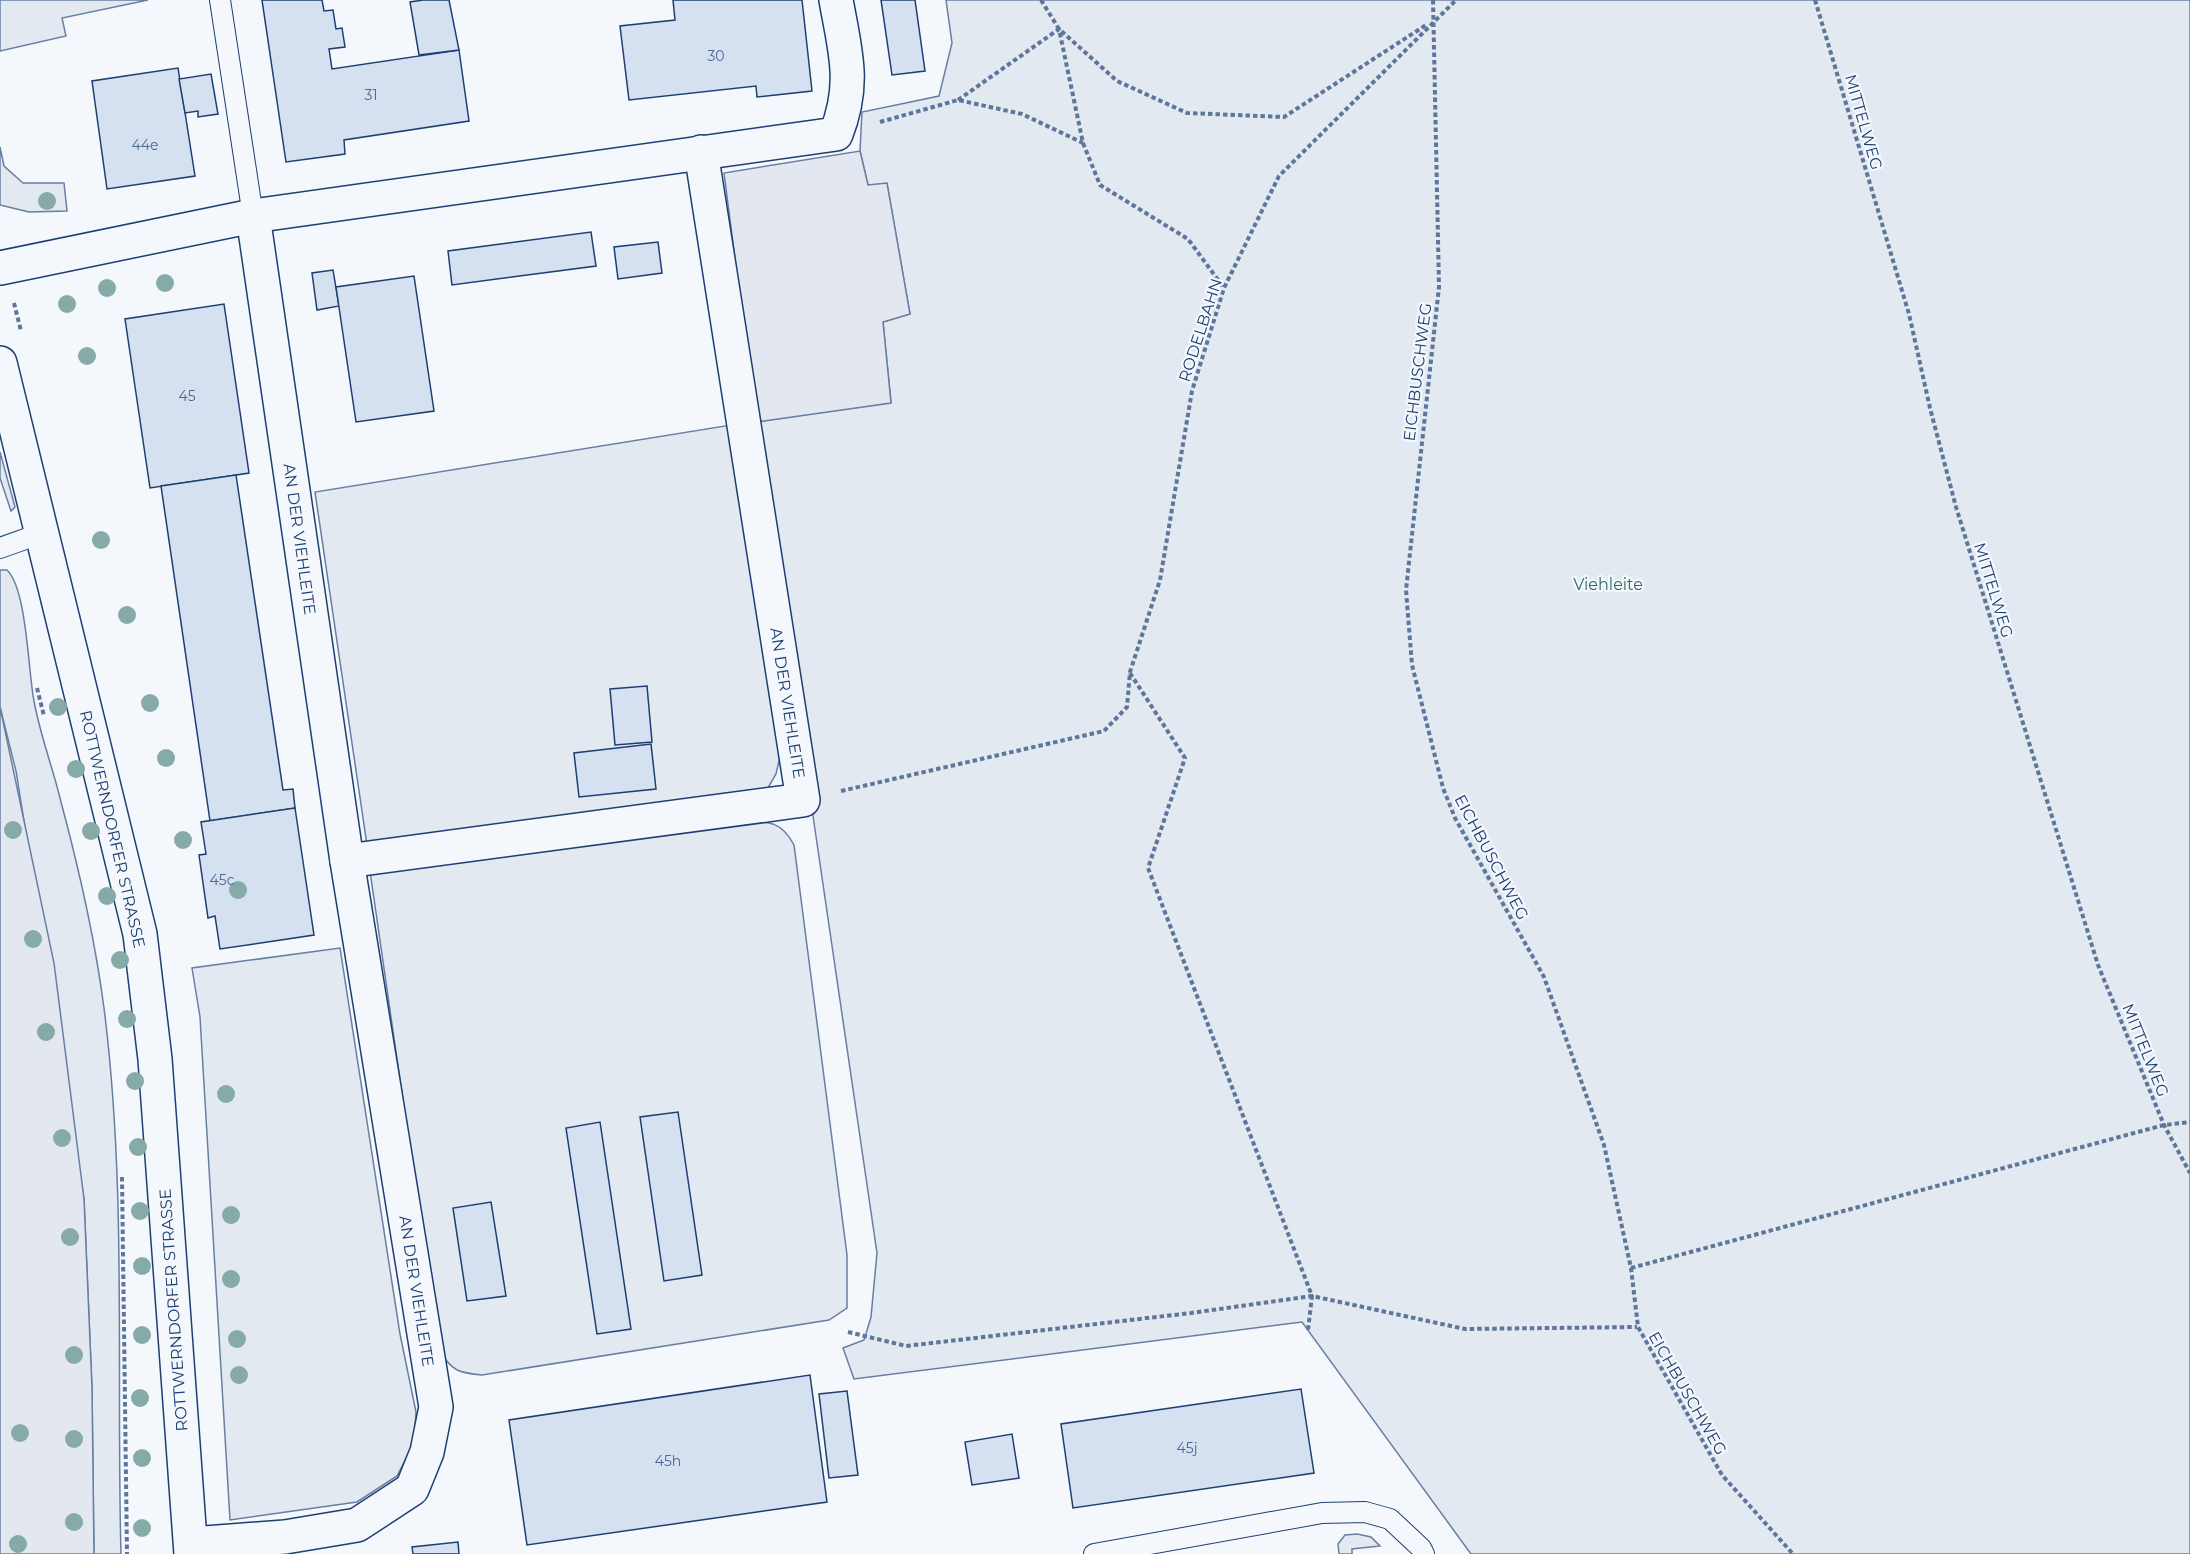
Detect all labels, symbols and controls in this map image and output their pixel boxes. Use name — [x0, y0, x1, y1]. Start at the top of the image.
house number: 30 — [707, 47, 725, 65]
street label: MITTELWEG — [1841, 72, 1886, 172]
house number: 31 — [365, 86, 377, 104]
house number: 44e — [131, 136, 159, 154]
street label: RODELBAHN — [1175, 276, 1226, 384]
street label: EICHBUSCHWEG — [1400, 302, 1435, 442]
house number: 45 — [178, 387, 196, 405]
street label: AN DER VIEHLEITE — [279, 462, 320, 616]
street label: MITTELWEG — [1970, 540, 2017, 640]
park label: Viehleite — [1573, 575, 1643, 594]
street label: AN DER VIEHLEITE — [766, 626, 809, 780]
street label: ROTTWERNDORFER STRASSE — [76, 708, 149, 950]
street label: EICHBUSCHWEG — [1451, 791, 1533, 923]
house number: 45c — [209, 871, 235, 889]
street label: MITTELWEG — [2118, 1001, 2173, 1099]
street label: ROTTWERNDORFER STRASSE — [156, 1188, 191, 1432]
street label: AN DER VIEHLEITE — [395, 1214, 438, 1368]
street label: EICHBUSCHWEG — [1645, 1328, 1731, 1458]
house number: 45j — [1177, 1439, 1197, 1457]
house number: 45h — [655, 1452, 681, 1470]

